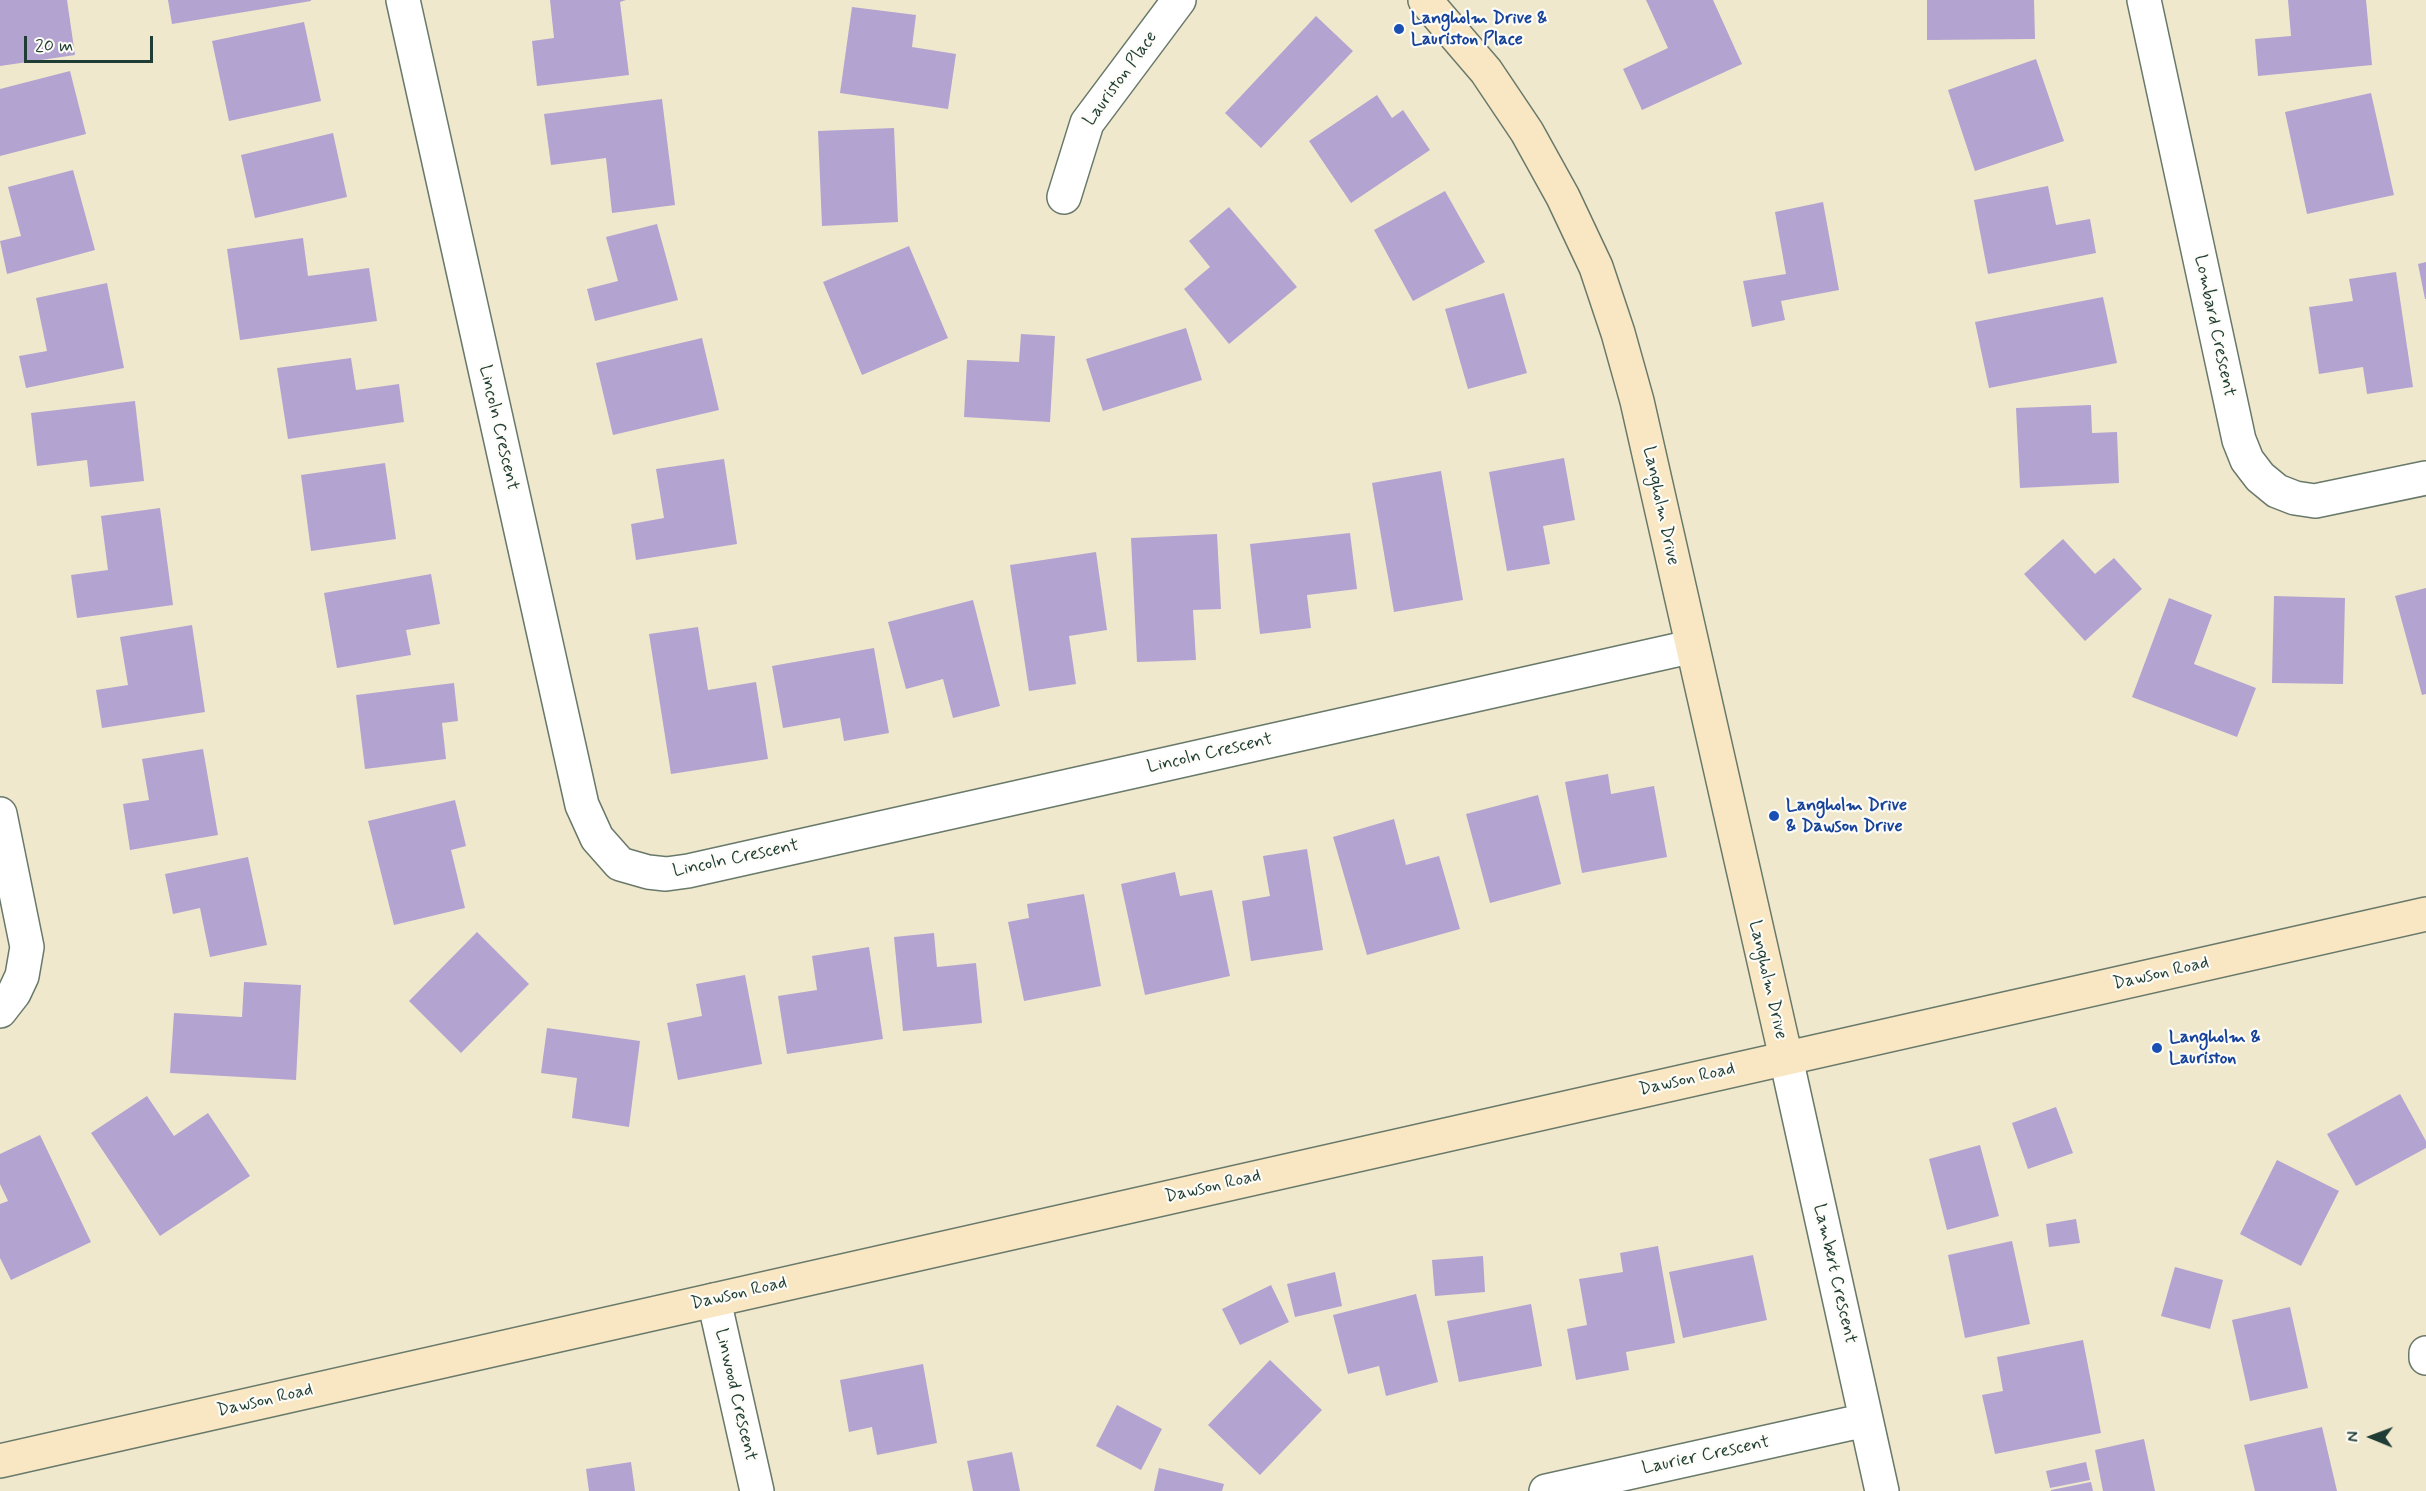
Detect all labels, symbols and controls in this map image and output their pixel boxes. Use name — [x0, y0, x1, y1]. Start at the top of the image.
place label: Langholm Drive & Lauriston Place — [1411, 8, 1547, 50]
marker: Langholm Drive & Lauriston Place — [1392, 22, 1406, 36]
scale bar — [27, 24, 156, 62]
street label: Lauriston Place — [1079, 27, 1163, 131]
text: 20 m — [35, 34, 73, 58]
street label: Lombard Crescent — [2188, 253, 2240, 399]
street label: Lincoln Crescent — [473, 363, 523, 493]
street label: Langholm Drive — [1637, 445, 1683, 567]
street label: Lincoln Crescent — [1145, 729, 1275, 779]
place label: Langholm Drive & Dawson Drive — [1786, 795, 1907, 838]
marker: Langholm Drive & Dawson Drive — [1767, 809, 1781, 823]
street label: Lincoln Crescent — [671, 835, 801, 883]
street label: Langholm Drive — [1743, 919, 1791, 1041]
street label: Dawson Road — [2111, 952, 2211, 996]
place label: Langholm & Lauriston — [2169, 1027, 2261, 1070]
marker: Langholm & Lauriston — [2150, 1041, 2164, 1055]
street label: Dawson Road — [1637, 1058, 1737, 1102]
street label: Dawson Road — [1163, 1165, 1263, 1209]
street label: Lambert Crescent — [1807, 1202, 1861, 1346]
street label: Dawson Road — [689, 1272, 789, 1316]
street label: Linwood Crescent — [709, 1327, 761, 1463]
street label: Dawson Road — [215, 1379, 315, 1423]
north arrow — [2342, 1407, 2402, 1467]
text: N — [2343, 1431, 2364, 1442]
street label: Laurier Crescent — [1640, 1432, 1772, 1480]

